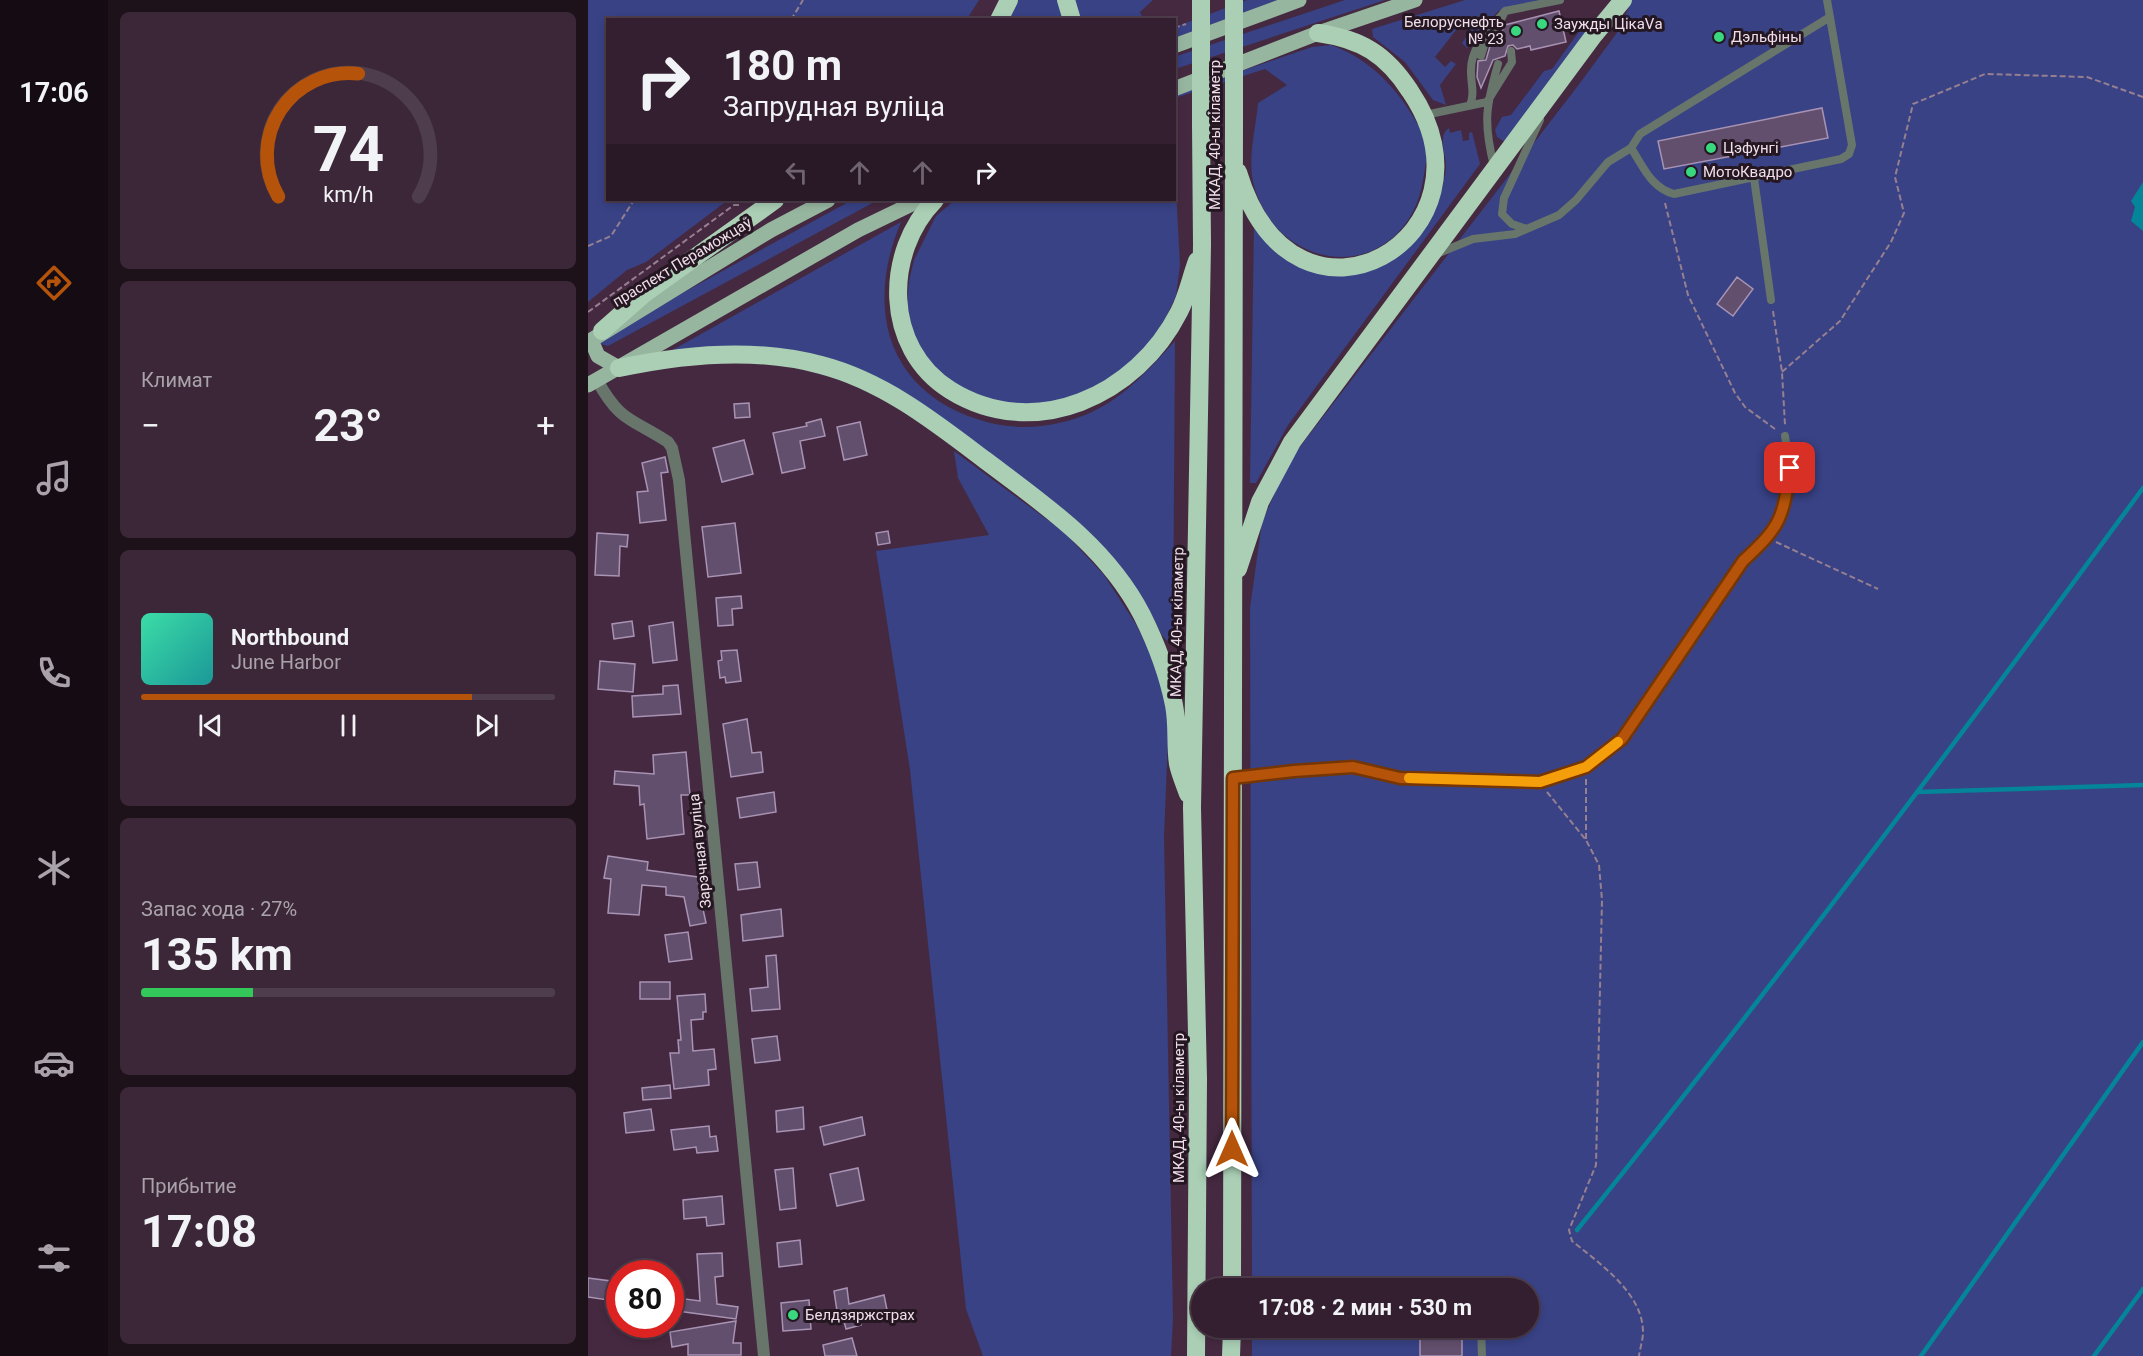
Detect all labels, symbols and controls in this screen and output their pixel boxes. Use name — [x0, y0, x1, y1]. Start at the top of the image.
place label: Белоруснефть № 23 — [1404, 13, 1504, 48]
place label: Заужды ЦікаVа — [1554, 15, 1663, 33]
marker: Заужды ЦікаVа — [1535, 17, 1549, 31]
marker: Белоруснефть № 23 — [1509, 24, 1523, 38]
place label: Дэльфіны — [1731, 28, 1802, 46]
marker: Дэльфіны — [1712, 30, 1726, 44]
text: 180 m — [723, 41, 842, 90]
icon: right — [624, 42, 702, 120]
street label: МКАД, 40-ы кіламетр — [1206, 60, 1224, 210]
text: 17:06 — [19, 77, 89, 109]
text: Запрудная вуліца — [723, 91, 945, 123]
text: 74 — [312, 114, 384, 187]
place label: Цэфунгі — [1723, 139, 1779, 157]
marker: Цэфунгі — [1704, 141, 1718, 155]
icon: left — [780, 156, 813, 189]
icon: ahead — [843, 156, 876, 189]
icon: ahead — [906, 156, 939, 189]
icon: right — [969, 156, 1002, 189]
place label: МотоКвадро — [1703, 163, 1792, 181]
marker: МотоКвадро — [1684, 165, 1698, 179]
text: km/h — [323, 183, 373, 208]
street label: праспект Пераможцаў — [609, 213, 755, 311]
icon: directions — [33, 262, 75, 304]
text: Климат — [141, 368, 212, 392]
text: 23° — [313, 399, 383, 452]
text: − — [141, 406, 160, 445]
text: + — [536, 406, 555, 445]
pin — [1764, 442, 1815, 493]
icon: arrive — [1773, 451, 1806, 484]
icon: music — [33, 457, 75, 499]
street label: МКАД, 40-ы кіламетр — [1167, 547, 1187, 697]
text: Northbound — [231, 625, 349, 650]
text: June Harbor — [231, 650, 341, 674]
icon: phone — [33, 652, 75, 694]
icon: previous — [194, 709, 227, 742]
icon: pause — [332, 709, 365, 742]
icon: next — [470, 709, 503, 742]
street label: Зарэчная вуліца — [685, 793, 715, 909]
icon: climate — [33, 847, 75, 889]
text: Запас хода · 27% — [141, 897, 297, 921]
text: 135 km — [141, 928, 293, 981]
street label: МКАД, 40-ы кіламетр — [1170, 1033, 1188, 1183]
icon: car — [33, 1042, 75, 1084]
position arrow — [1200, 1117, 1264, 1181]
text: Прибытие — [141, 1174, 236, 1198]
text: 17:08 — [141, 1205, 257, 1258]
icon: filters — [33, 1237, 75, 1279]
speed limit sign: 80 — [606, 1260, 684, 1338]
text: 17:08 · 2 мин · 530 m — [1258, 1295, 1472, 1320]
place label: Белдзяржстрах — [805, 1306, 915, 1324]
marker: Белдзяржстрах — [786, 1308, 800, 1322]

